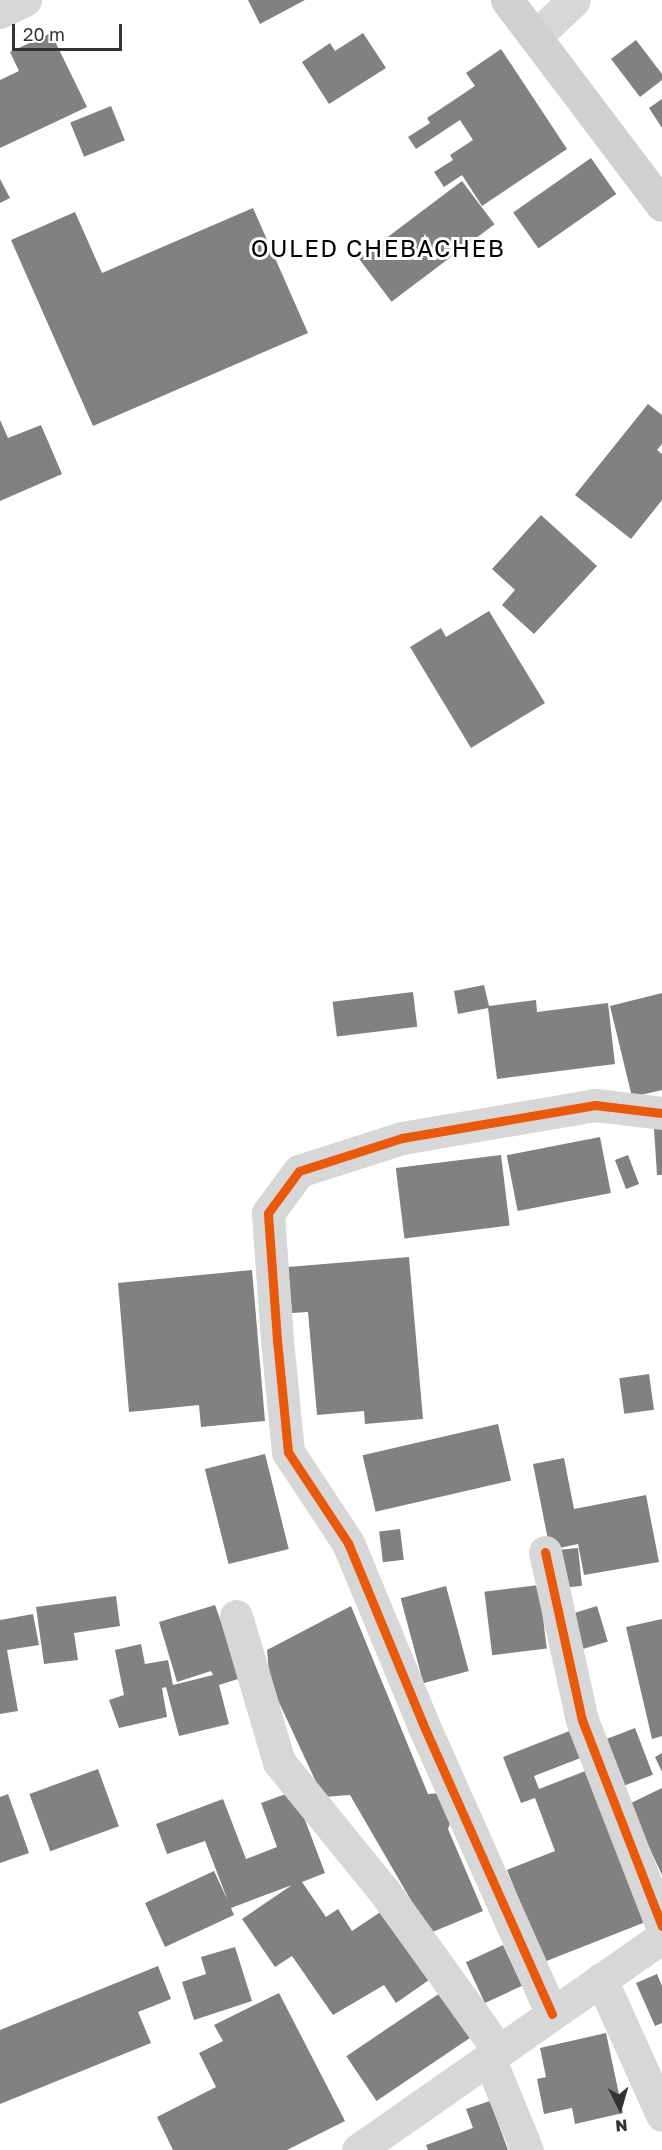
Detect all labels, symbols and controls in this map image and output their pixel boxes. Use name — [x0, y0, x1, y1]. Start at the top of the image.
scale bar — [15, 12, 124, 50]
text: 20 m — [23, 23, 65, 45]
district label: OULED CHEBACHEB — [251, 234, 505, 262]
north arrow — [590, 2078, 650, 2138]
text: N — [615, 2115, 629, 2136]

